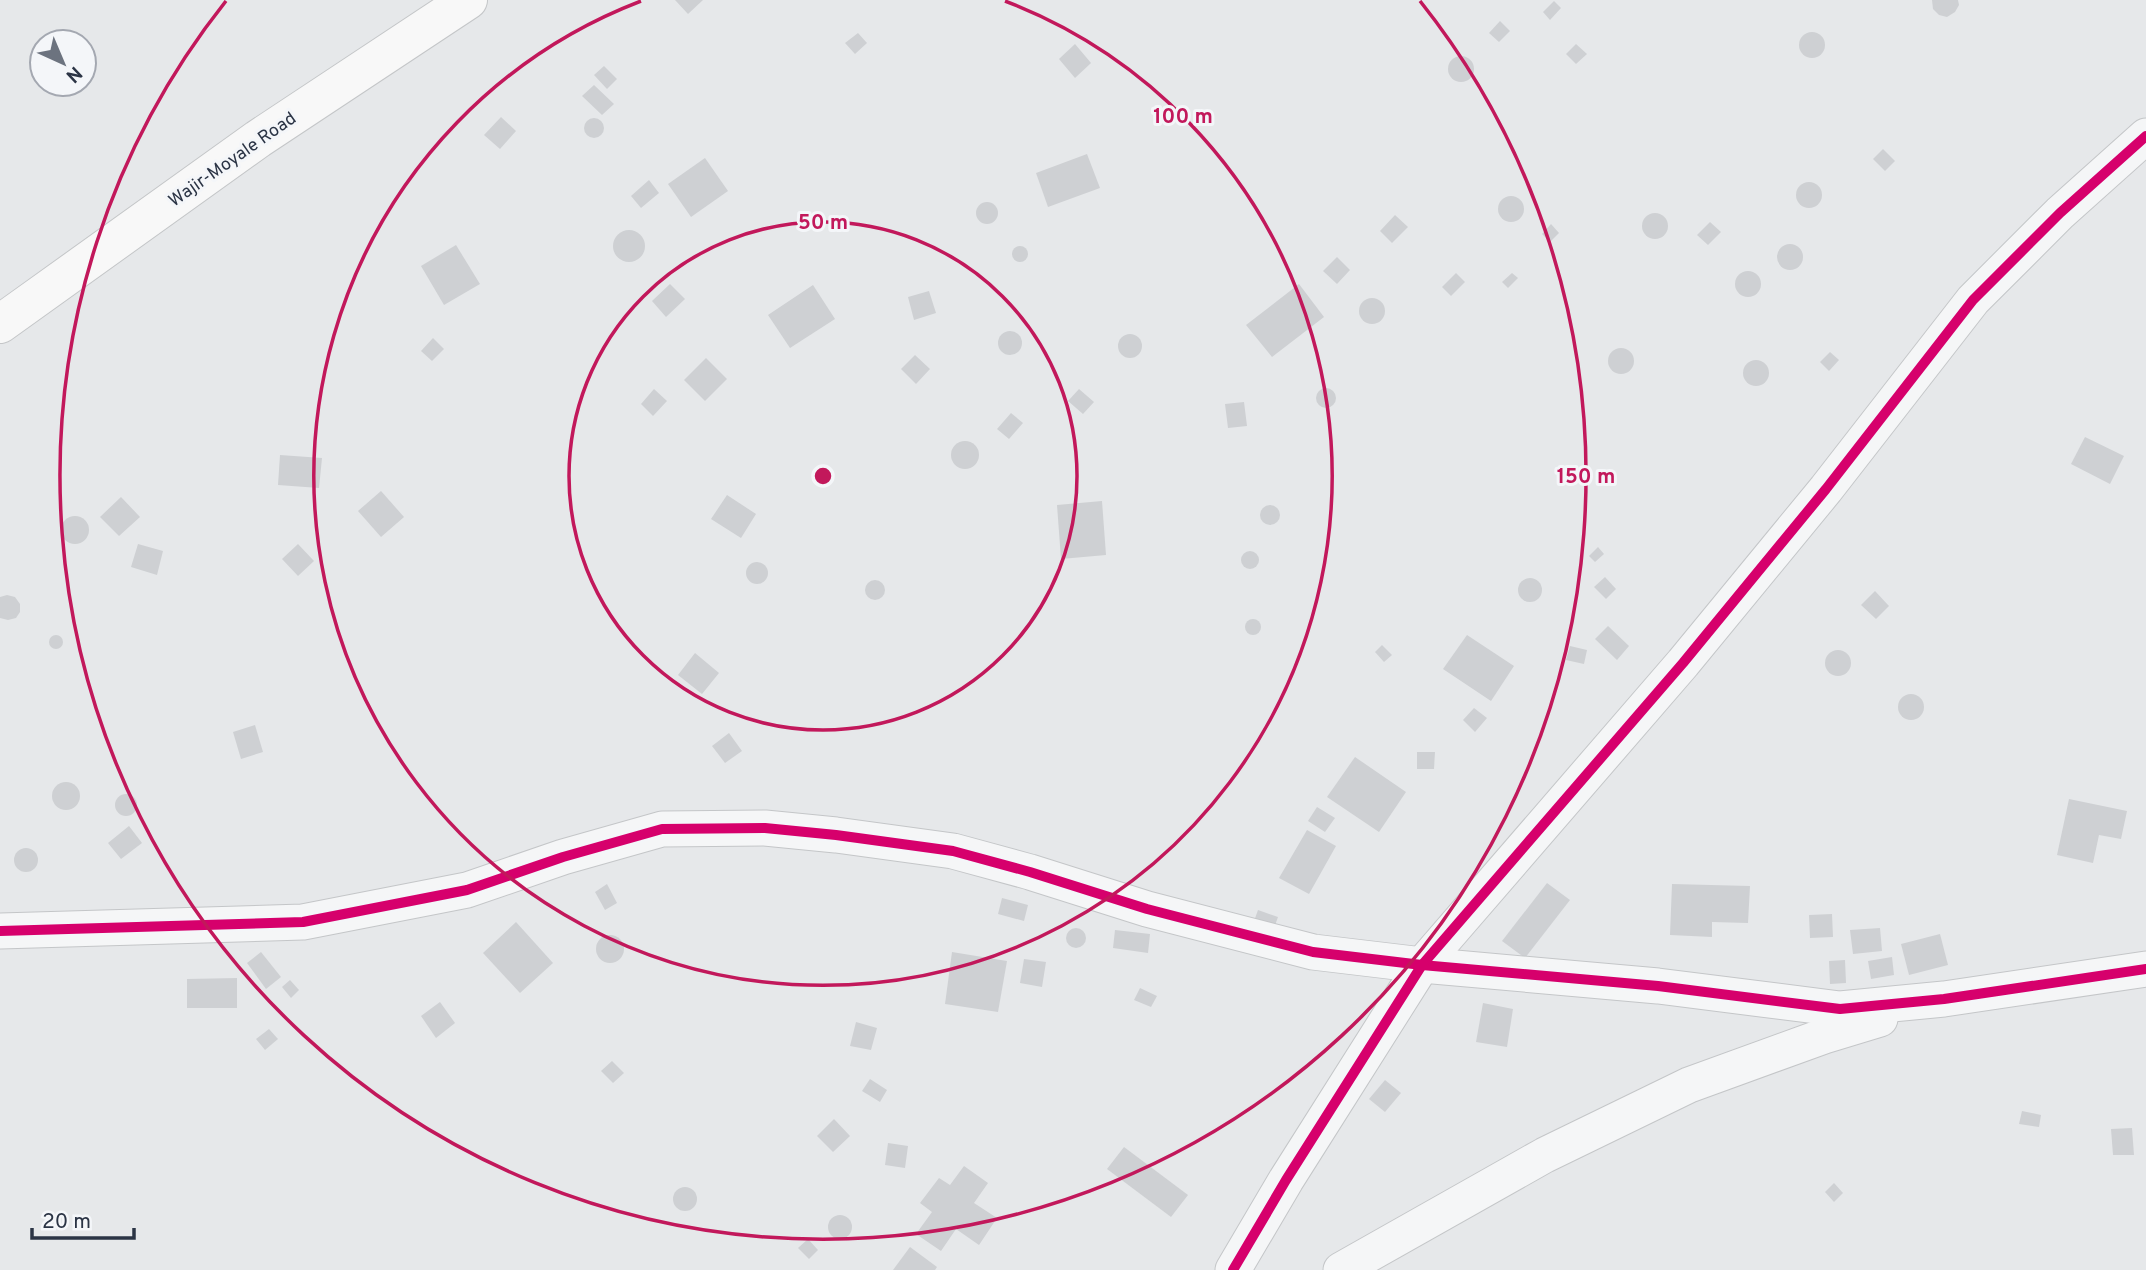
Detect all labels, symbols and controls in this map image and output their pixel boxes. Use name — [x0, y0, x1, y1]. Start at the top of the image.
north arrow — [28, 28, 98, 98]
text: N — [60, 60, 87, 87]
text: 100 m — [1153, 104, 1213, 131]
street label: Wajir-Moyale Road — [164, 108, 301, 213]
text: 50 m — [798, 210, 848, 237]
centre of rings — [811, 464, 835, 488]
text: 150 m — [1557, 464, 1615, 491]
scale bar — [32, 1196, 133, 1240]
text: 20 m — [42, 1209, 91, 1236]

